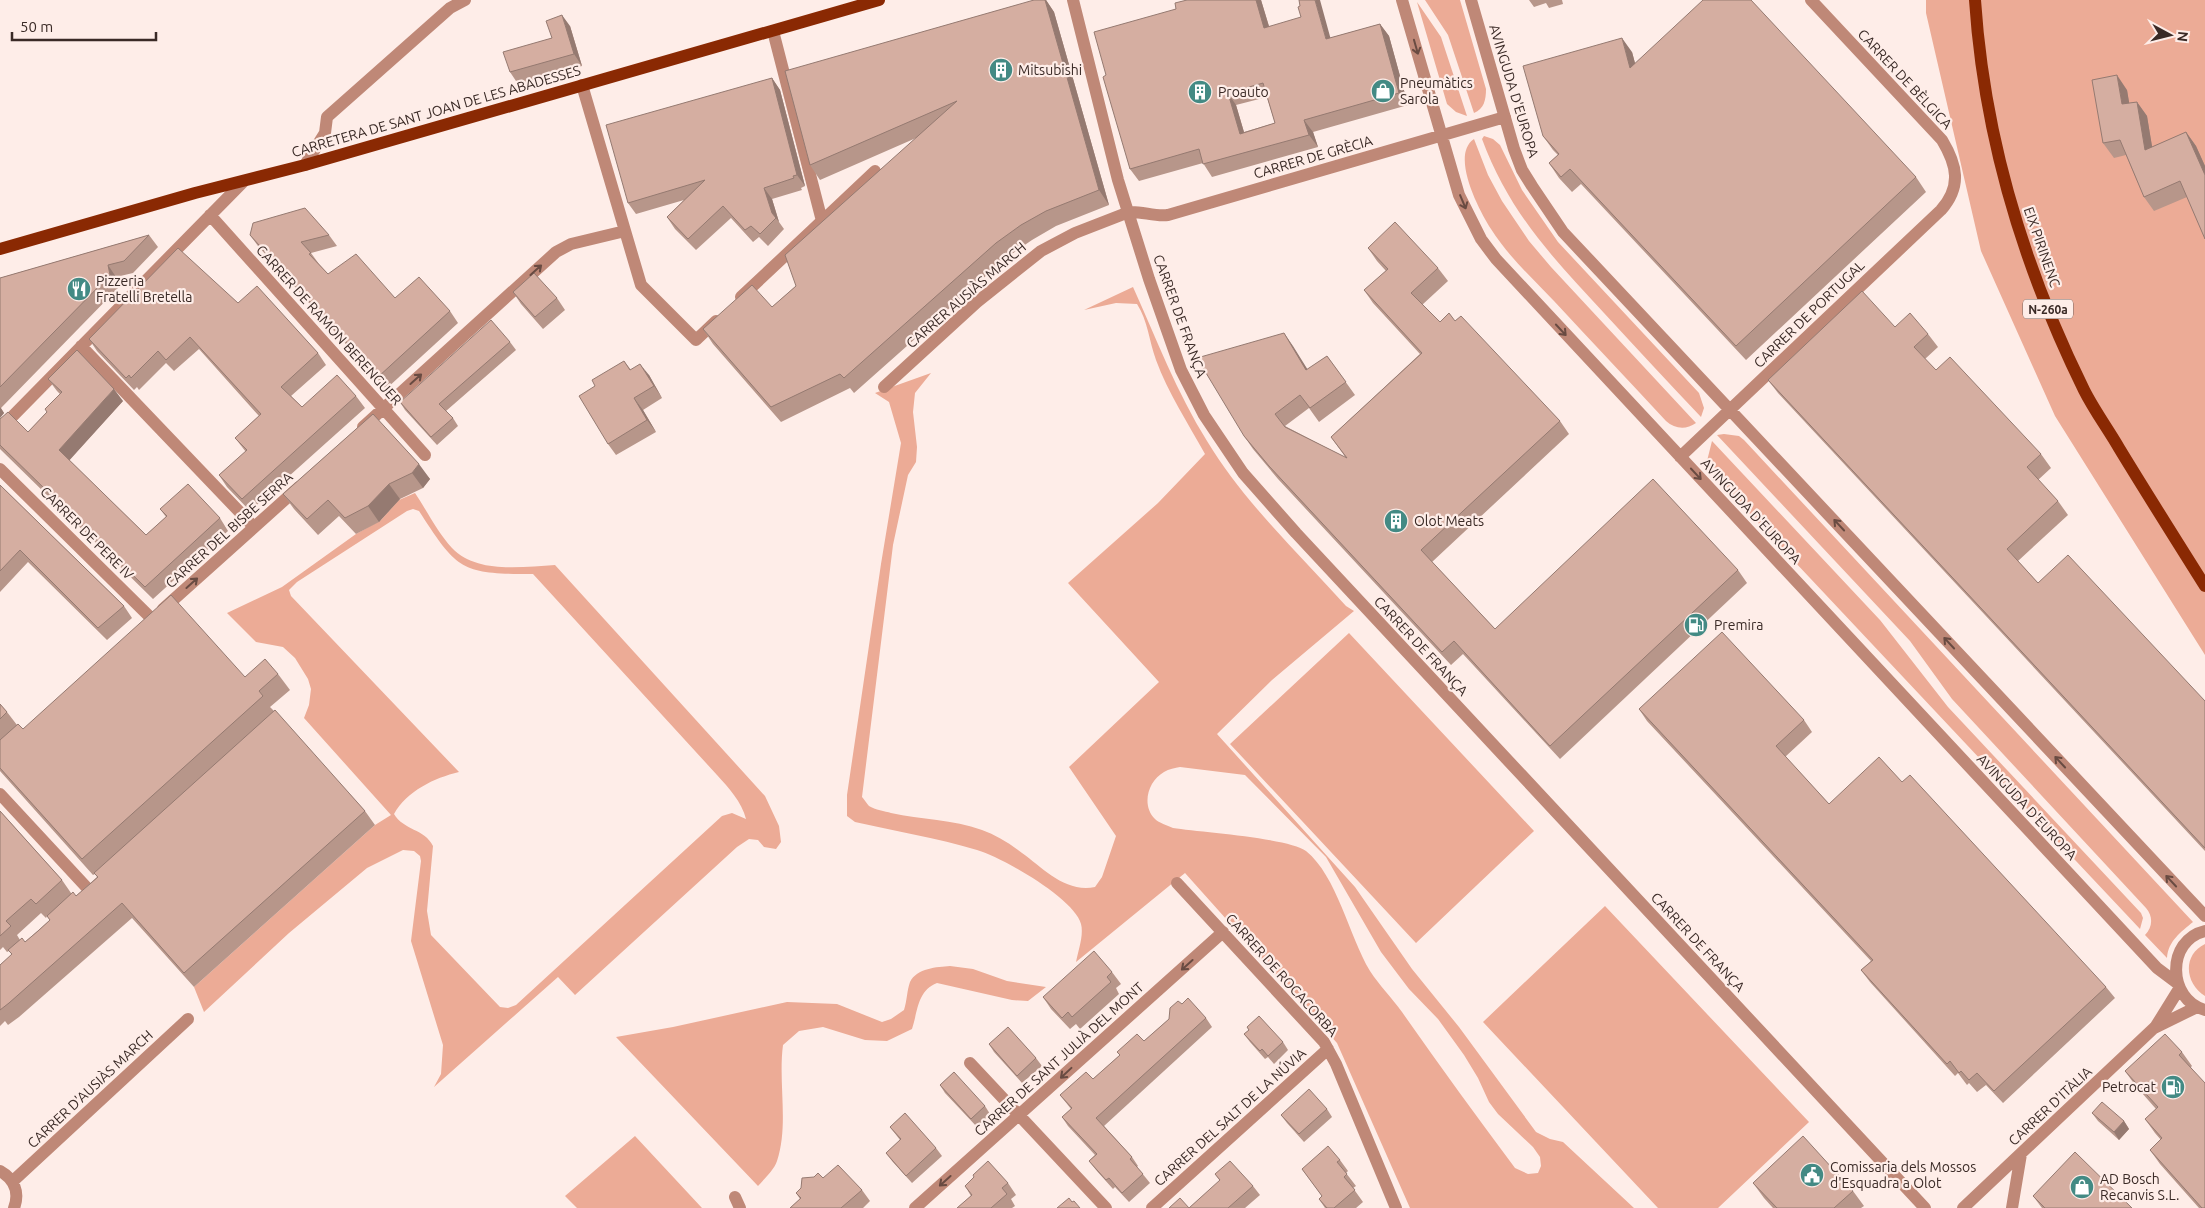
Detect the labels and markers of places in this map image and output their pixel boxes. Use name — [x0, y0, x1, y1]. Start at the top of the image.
building icon: Mitsubishi — [988, 57, 1014, 83]
place label: Mitsubishi — [1018, 62, 1082, 78]
place label: Pneumàtics Sarola — [1400, 75, 1473, 107]
shop icon: Pneumàtics Sarola — [1370, 78, 1396, 104]
building icon: Proauto — [1187, 79, 1213, 105]
place label: Proauto — [1218, 84, 1269, 100]
place label: Pizzeria Fratelli Bretella — [96, 273, 192, 305]
restaurant icon: Pizzeria Fratelli Bretella — [66, 276, 92, 302]
building icon: Olot Meats — [1383, 508, 1409, 534]
place label: Olot Meats — [1414, 513, 1484, 529]
fuel station icon: Premira — [1683, 612, 1709, 638]
place label: Premira — [1714, 617, 1763, 633]
fuel station icon: Petrocat — [2160, 1074, 2186, 1100]
place label: Petrocat — [2102, 1079, 2156, 1095]
place label: Comissaria dels Mossos d'Esquadra a Olot — [1830, 1159, 1976, 1191]
public building icon: Comissaria dels Mossos d'Esquadra a Olot — [1799, 1162, 1825, 1188]
place label: AD Bosch Recanvis S.L. — [2100, 1171, 2179, 1203]
shop icon: AD Bosch Recanvis S.L. — [2069, 1174, 2095, 1200]

